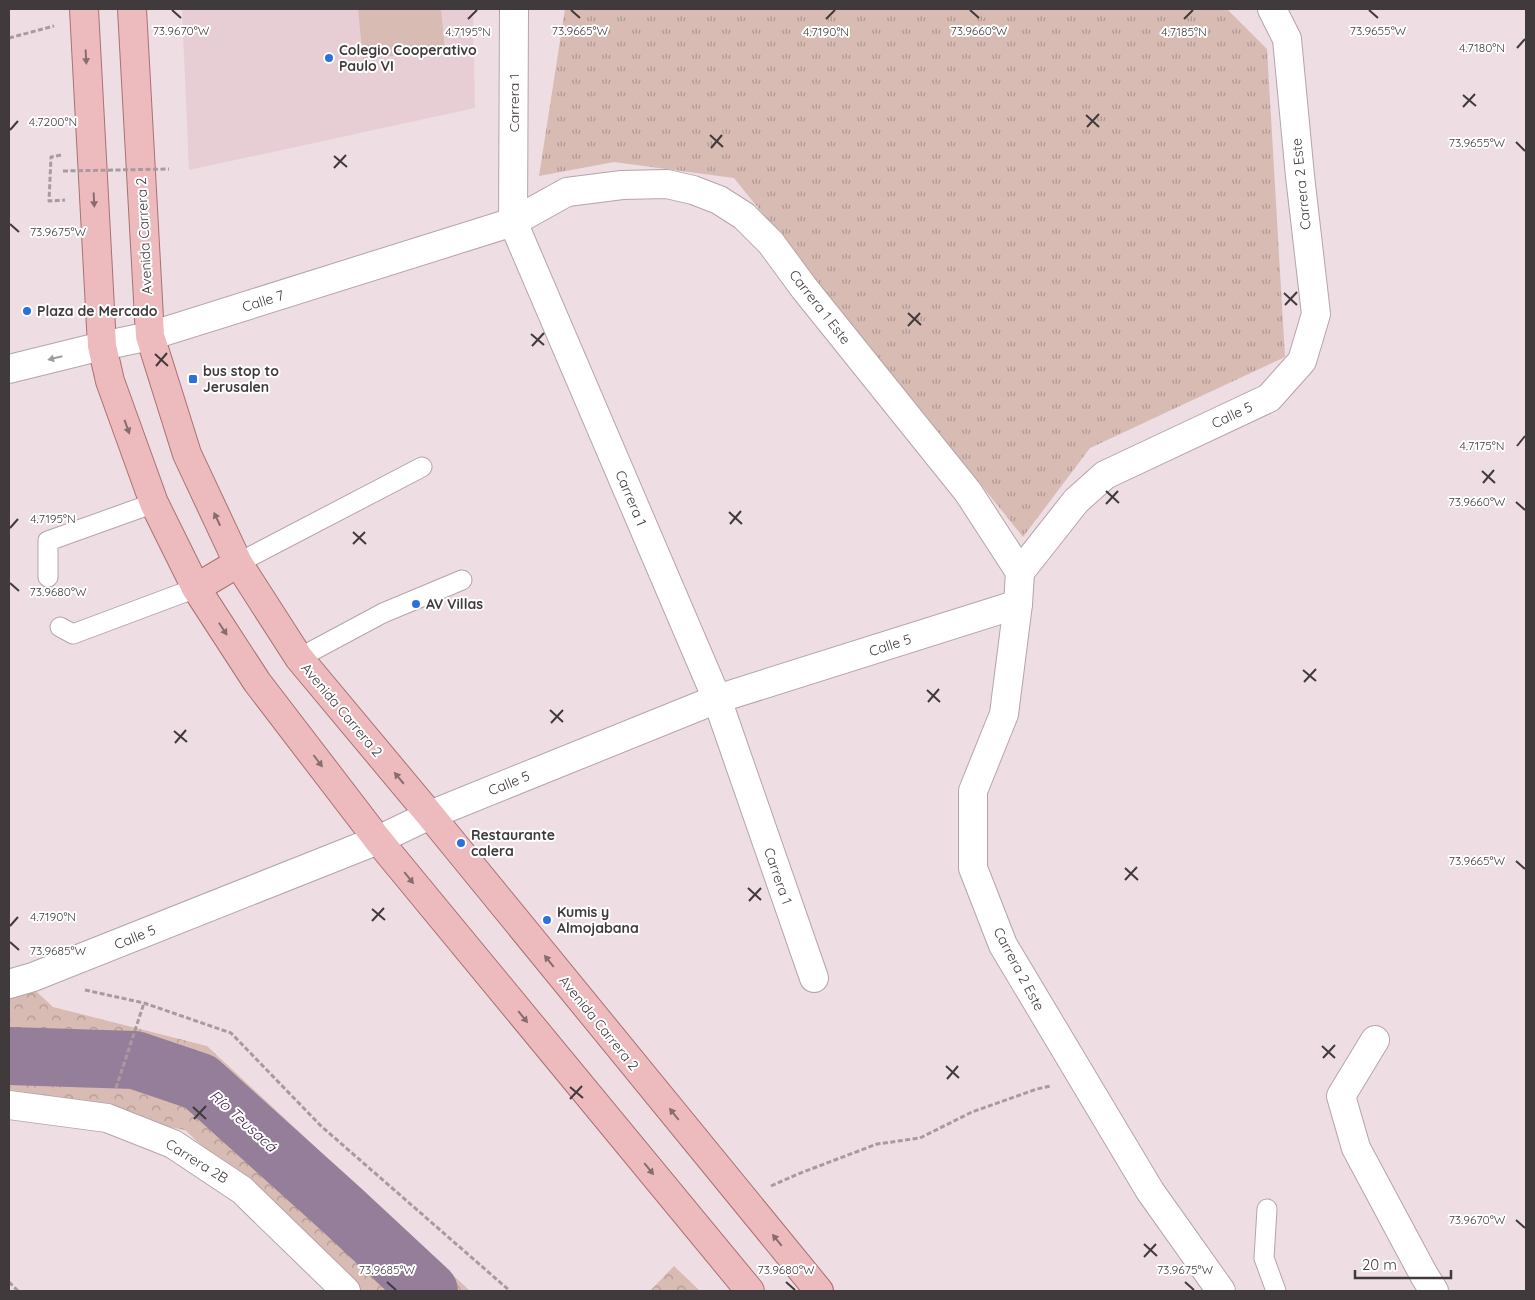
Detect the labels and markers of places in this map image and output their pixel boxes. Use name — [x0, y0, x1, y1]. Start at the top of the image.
place label: Colegio Cooperativo Paulo VI — [339, 41, 477, 75]
marker: Colegio Cooperativo Paulo VI — [323, 52, 335, 64]
place label: Plaza de Mercado — [37, 302, 158, 320]
marker: Plaza de Mercado — [21, 305, 33, 317]
place label: bus stop to Jerusalen — [203, 362, 279, 396]
marker: bus stop to Jerusalen — [187, 373, 199, 385]
place label: AV Villas — [426, 595, 483, 613]
marker: AV Villas — [410, 598, 422, 610]
place label: Restaurante calera — [471, 826, 555, 860]
marker: Restaurante calera — [455, 837, 467, 849]
place label: Kumis y Almojabana — [557, 903, 639, 937]
marker: Kumis y Almojabana — [541, 914, 553, 926]

